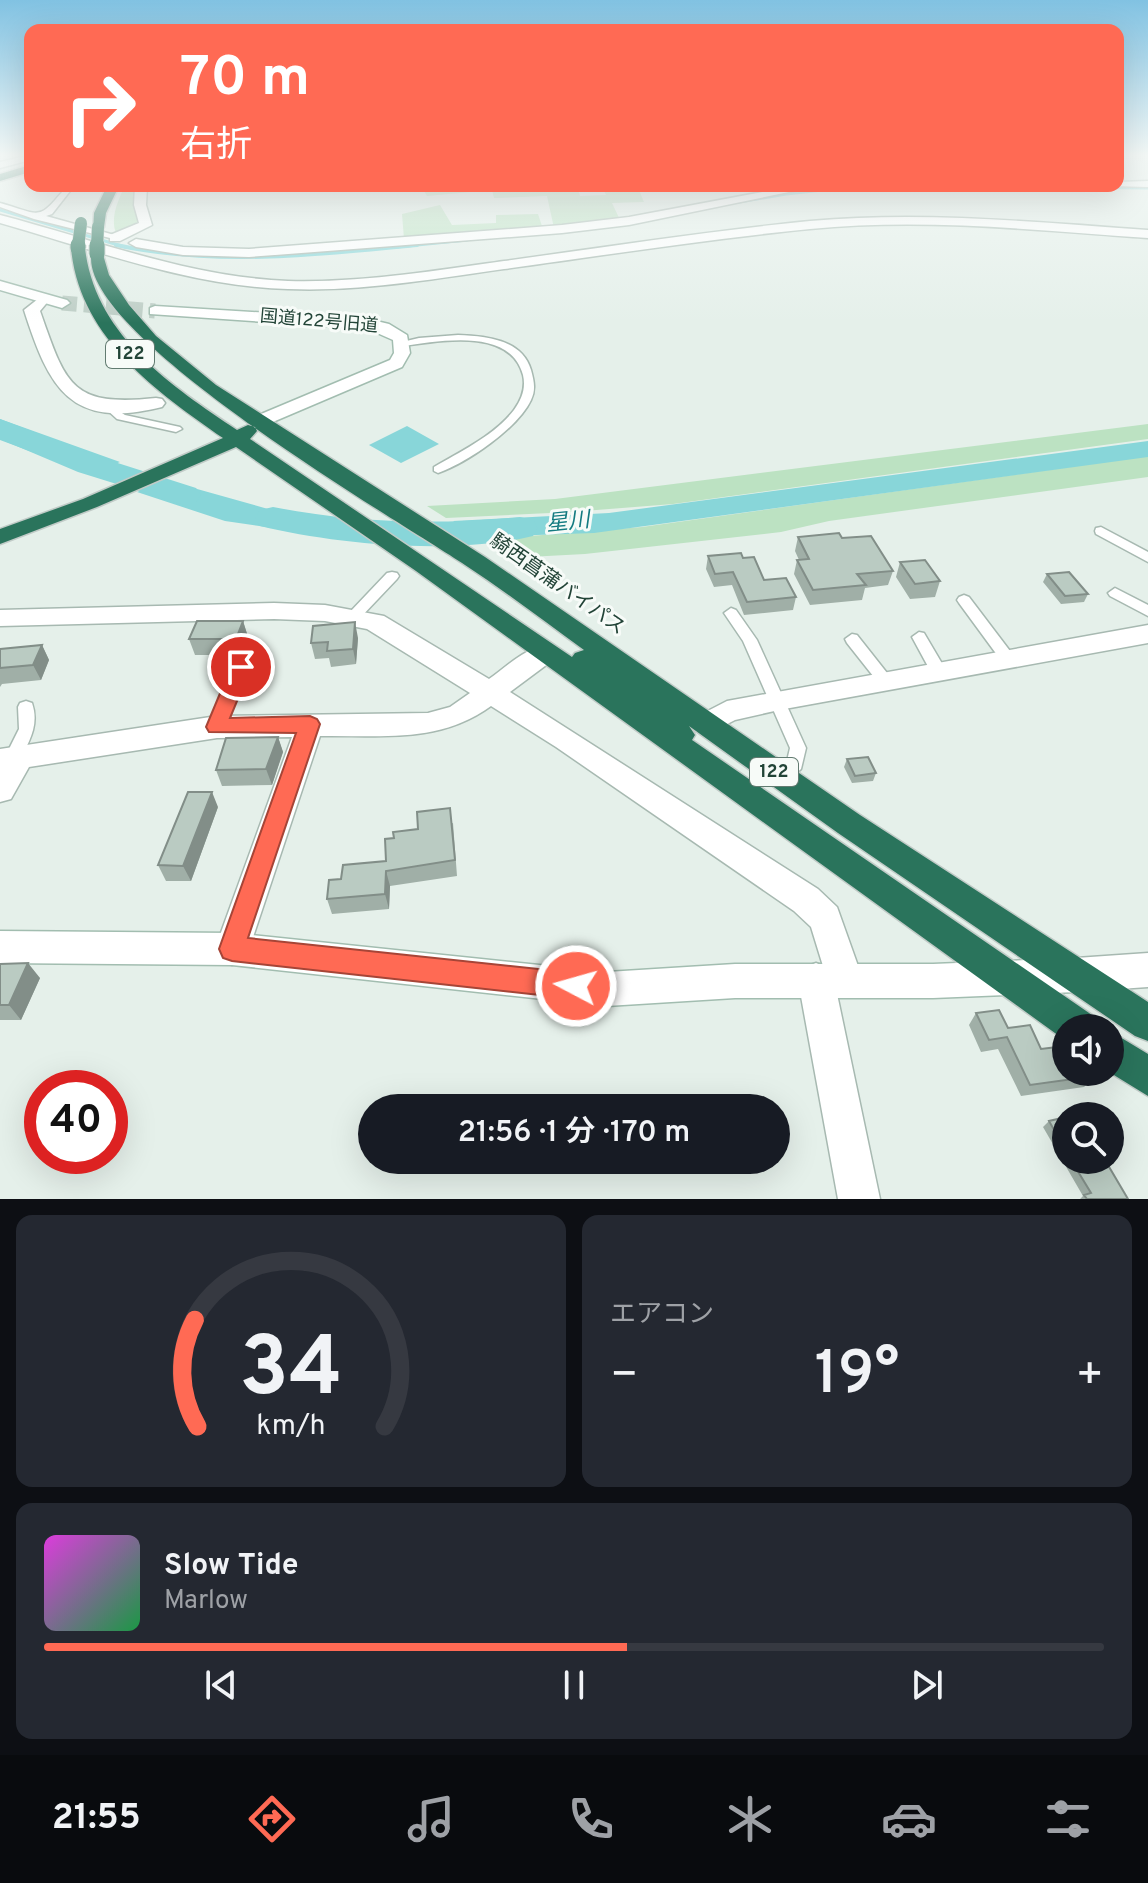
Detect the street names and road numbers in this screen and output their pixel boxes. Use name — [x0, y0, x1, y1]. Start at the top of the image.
street label: 国道122号旧道 — [259, 305, 379, 339]
road number: 122 — [106, 340, 154, 368]
street label: 騎西菖蒲バイパス — [484, 529, 630, 641]
road number: 122 — [750, 758, 798, 786]

